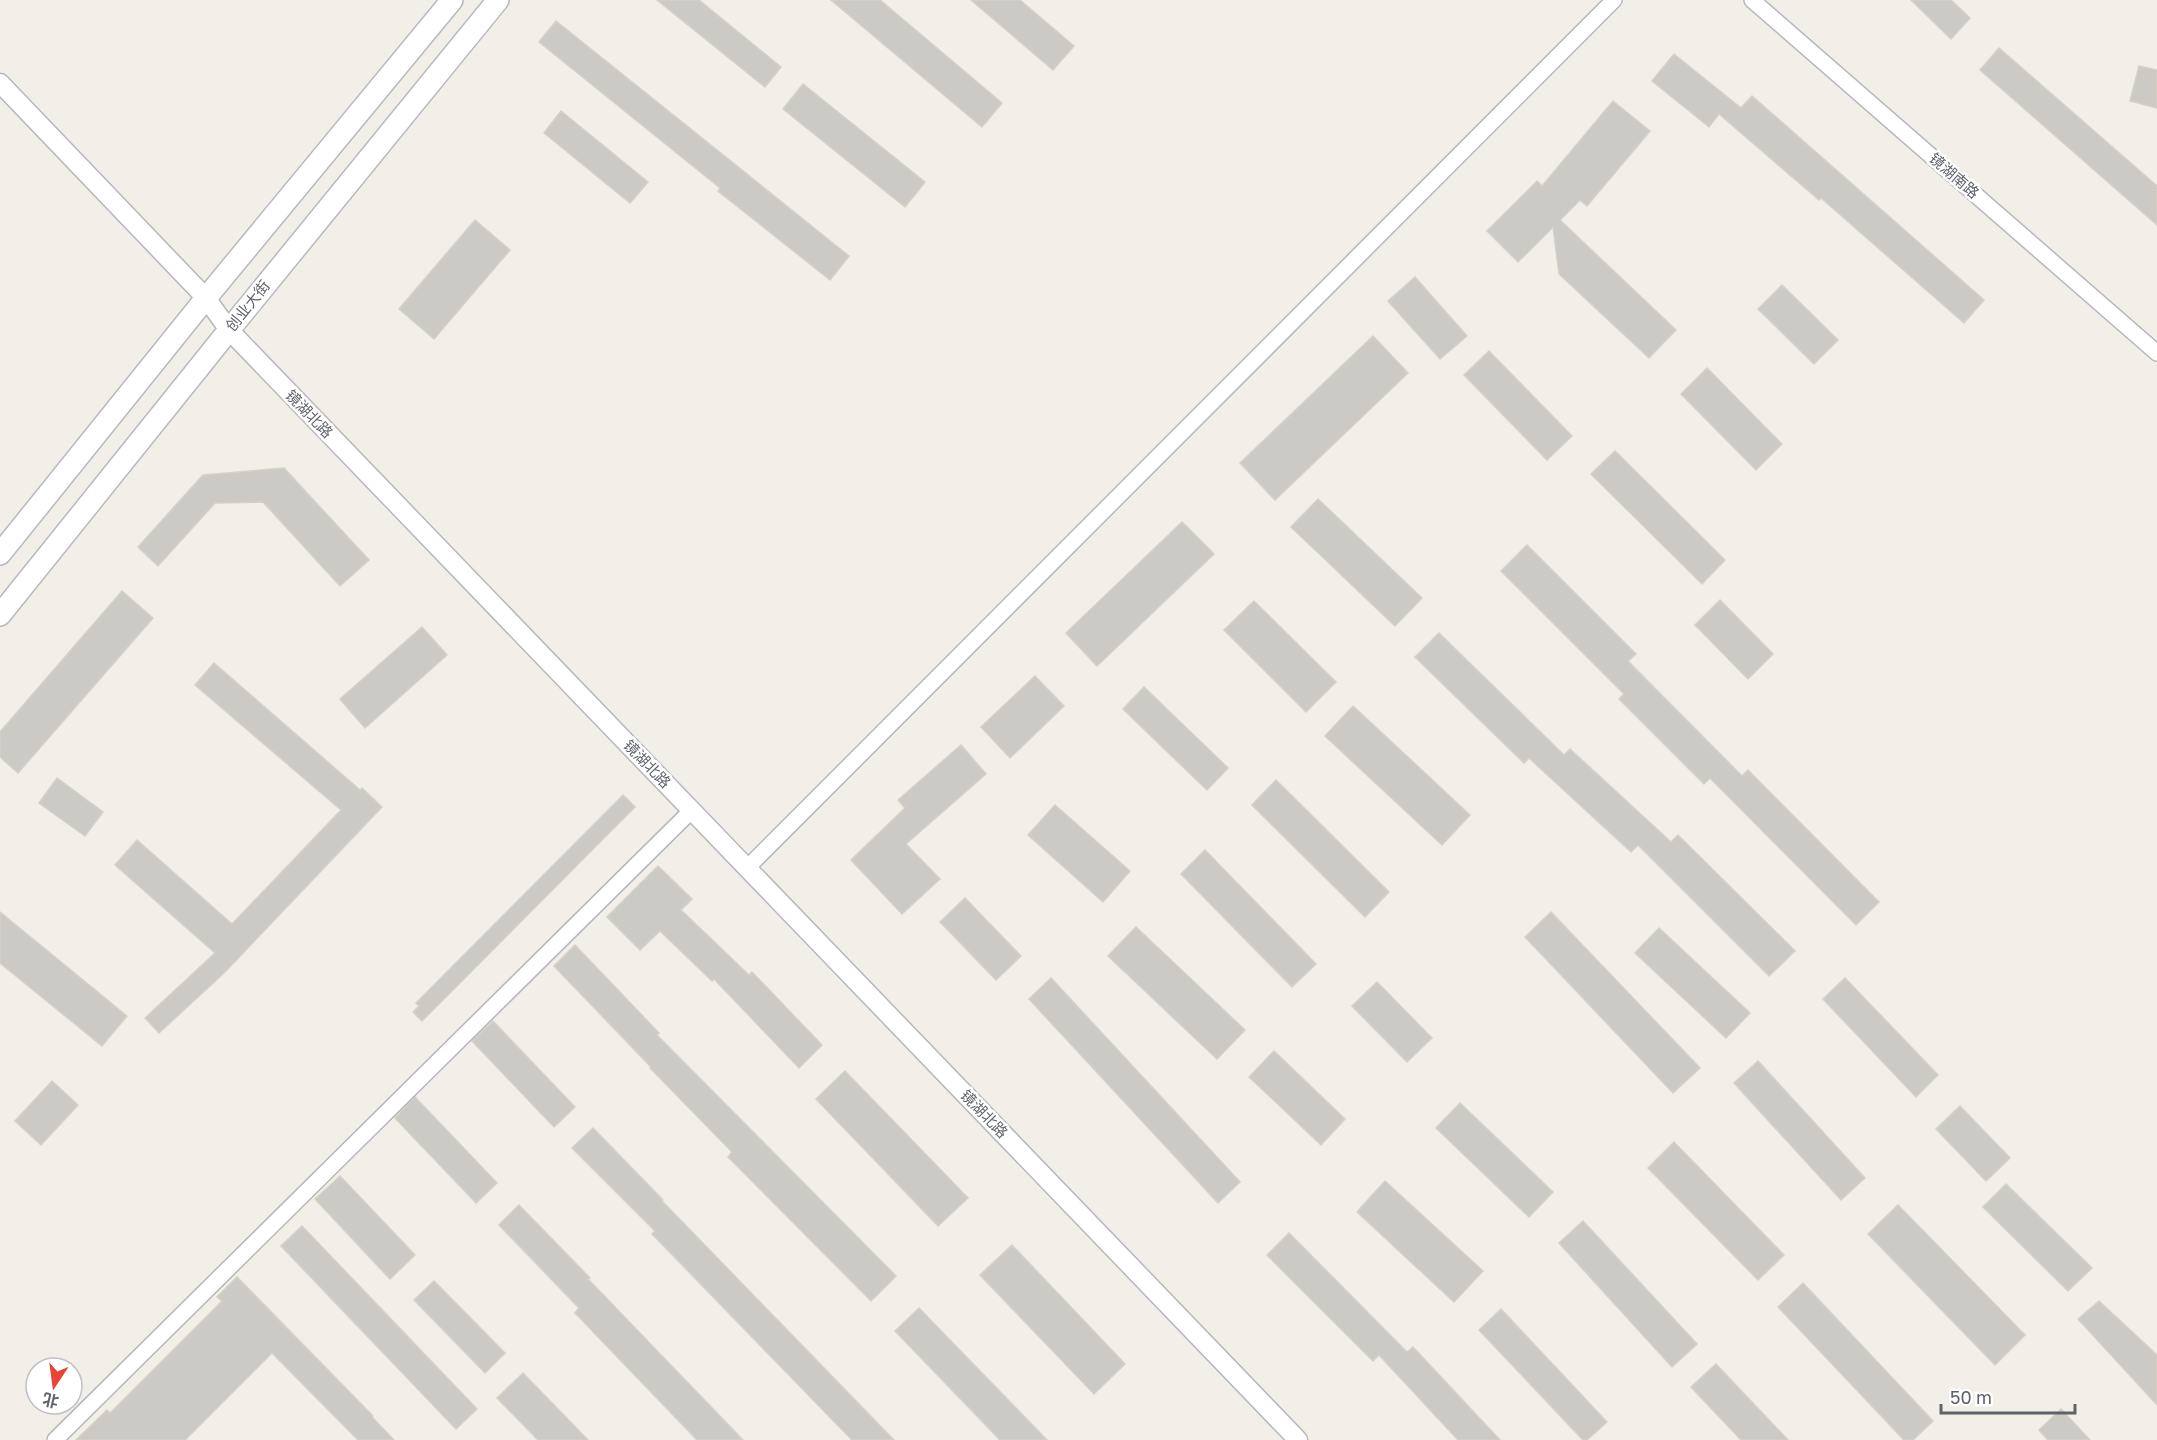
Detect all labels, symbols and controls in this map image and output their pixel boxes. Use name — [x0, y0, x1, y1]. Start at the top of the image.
street label: 镜湖南路 — [1926, 149, 1983, 202]
street label: 创业大街 — [221, 276, 273, 334]
street label: 镜湖北路 — [282, 385, 337, 441]
street label: 镜湖北路 — [620, 735, 675, 791]
street label: 镜湖北路 — [957, 1085, 1012, 1141]
north arrow — [24, 1356, 84, 1416]
scale bar — [1941, 1377, 2074, 1415]
text: 50 m — [1950, 1386, 1992, 1408]
text: 北 — [41, 1389, 61, 1412]

